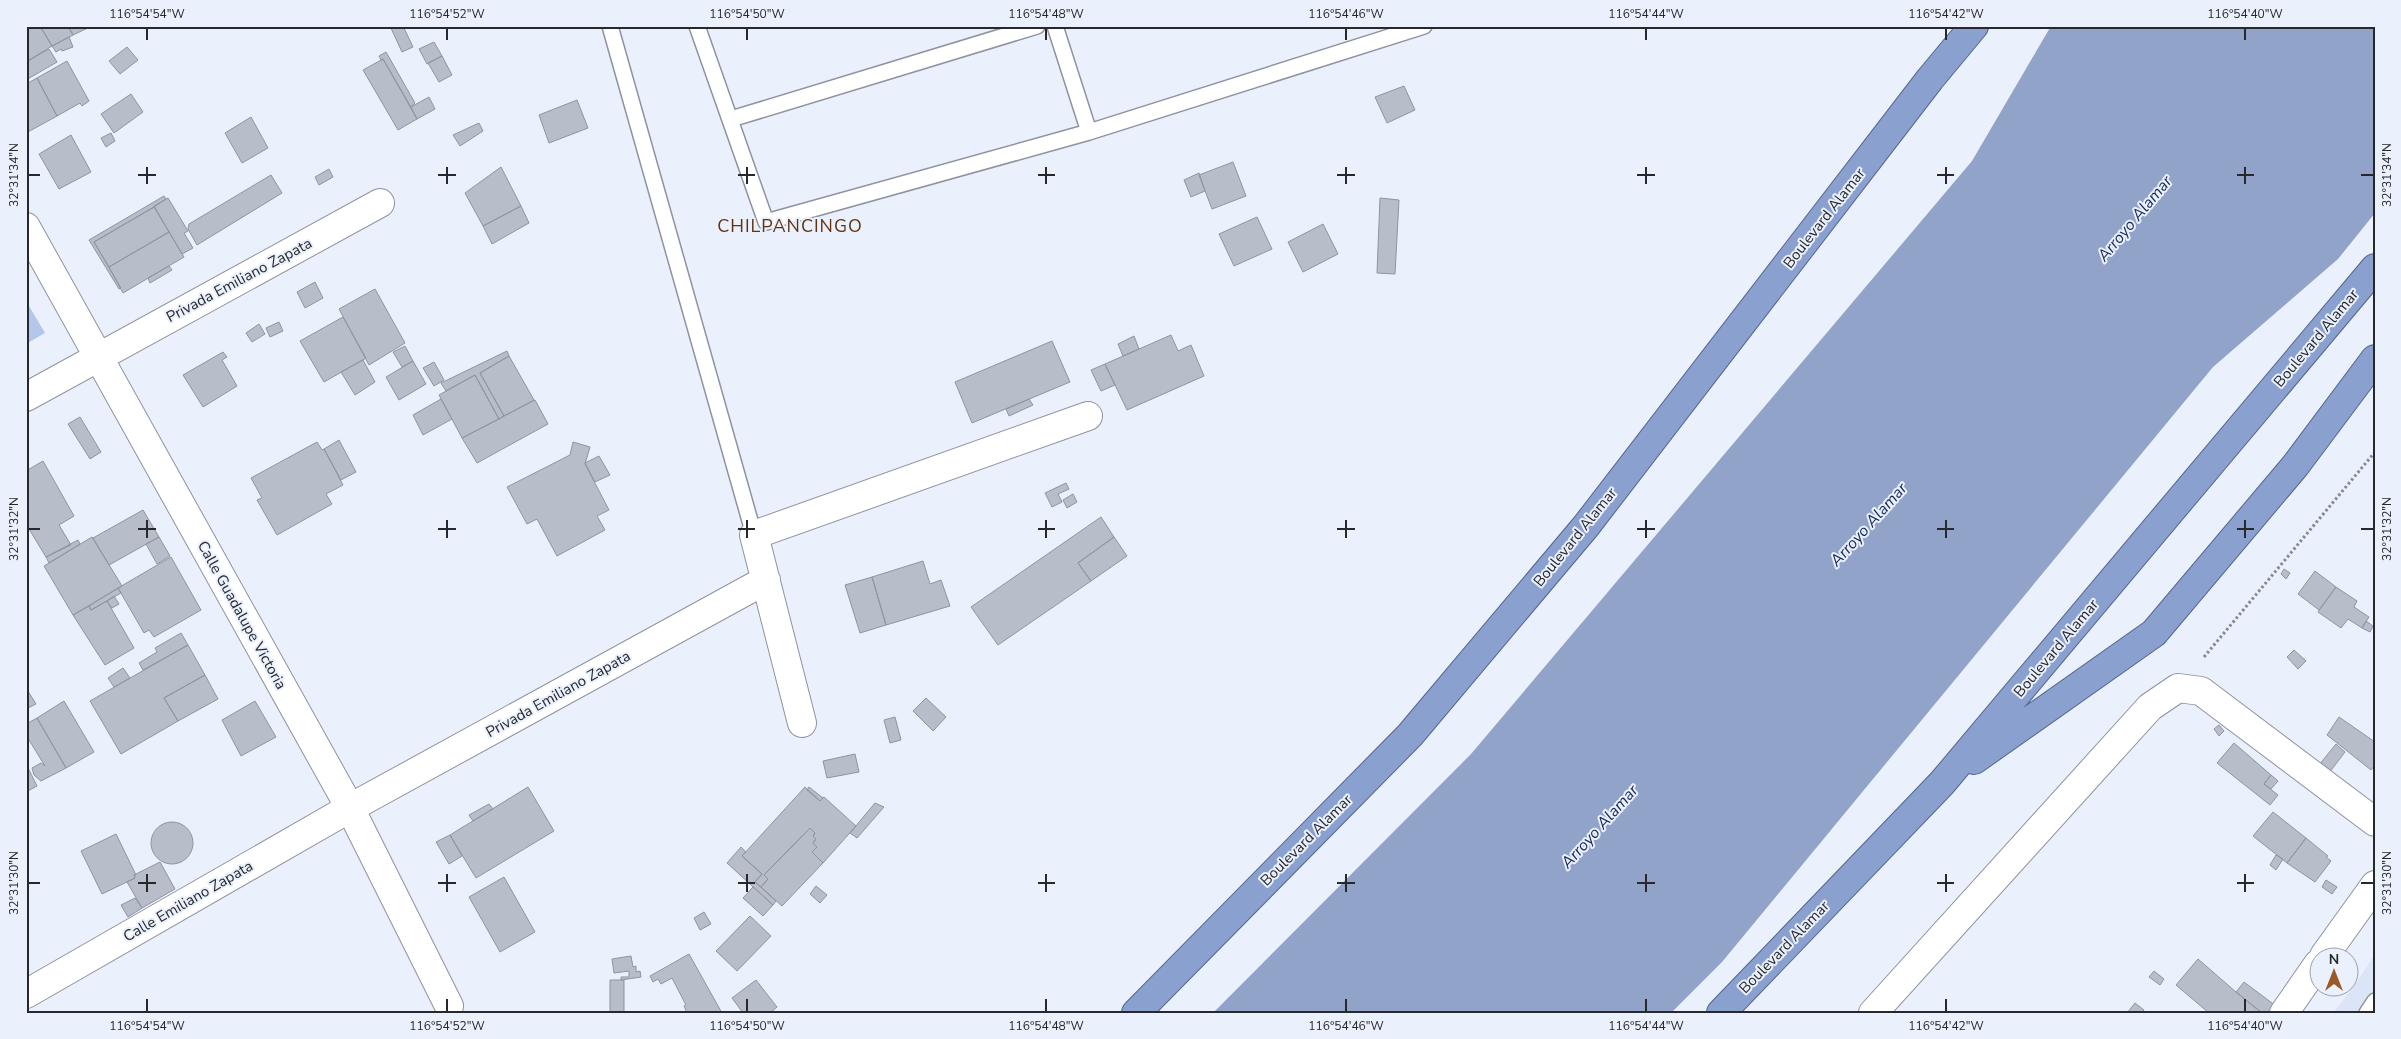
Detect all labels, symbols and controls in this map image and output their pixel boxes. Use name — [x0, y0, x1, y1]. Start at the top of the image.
text: 116°54'54"W — [109, 6, 185, 22]
text: 116°54'52"W — [409, 6, 485, 22]
text: 116°54'50"W — [709, 6, 785, 22]
text: 116°54'48"W — [1008, 6, 1084, 22]
text: 116°54'46"W — [1308, 6, 1384, 22]
text: 116°54'44"W — [1608, 6, 1684, 22]
text: 116°54'42"W — [1908, 6, 1984, 22]
text: 116°54'40"W — [2207, 6, 2283, 22]
text: 32°31'34"N — [6, 143, 22, 207]
text: 32°31'34"N — [2379, 143, 2395, 207]
street label: Boulevard Alamar — [1779, 163, 1870, 272]
water label: Arroyo Alamar — [2092, 170, 2178, 267]
district label: CHILPANCINGO — [717, 214, 863, 238]
street label: Privada Emiliano Zapata — [163, 233, 315, 327]
street label: Boulevard Alamar — [2269, 284, 2363, 391]
water label: Arroyo Alamar — [1825, 477, 1913, 572]
street label: Boulevard Alamar — [1529, 483, 1622, 591]
text: 32°31'32"N — [6, 497, 22, 561]
text: 32°31'32"N — [2379, 497, 2395, 561]
street label: Calle Guadalupe Victoria — [193, 537, 291, 693]
street label: Boulevard Alamar — [2009, 594, 2103, 701]
street label: Privada Emiliano Zapata — [482, 646, 634, 742]
water label: Arroyo Alamar — [1556, 779, 1644, 874]
street label: Boulevard Alamar — [1256, 789, 1357, 890]
text: 32°31'30"N — [6, 851, 22, 915]
text: 32°31'30"N — [2379, 851, 2395, 915]
street label: Calle Emiliano Zapata — [120, 856, 256, 946]
street label: Boulevard Alamar — [1734, 896, 1834, 998]
north arrow — [2308, 946, 2358, 996]
text: N — [2329, 950, 2339, 969]
text: 116°54'54"W — [109, 1018, 185, 1034]
text: 116°54'52"W — [409, 1018, 485, 1034]
text: 116°54'50"W — [709, 1018, 785, 1034]
text: 116°54'48"W — [1008, 1018, 1084, 1034]
text: 116°54'46"W — [1308, 1018, 1384, 1034]
text: 116°54'44"W — [1608, 1018, 1684, 1034]
text: 116°54'42"W — [1908, 1018, 1984, 1034]
text: 116°54'40"W — [2207, 1018, 2283, 1034]

